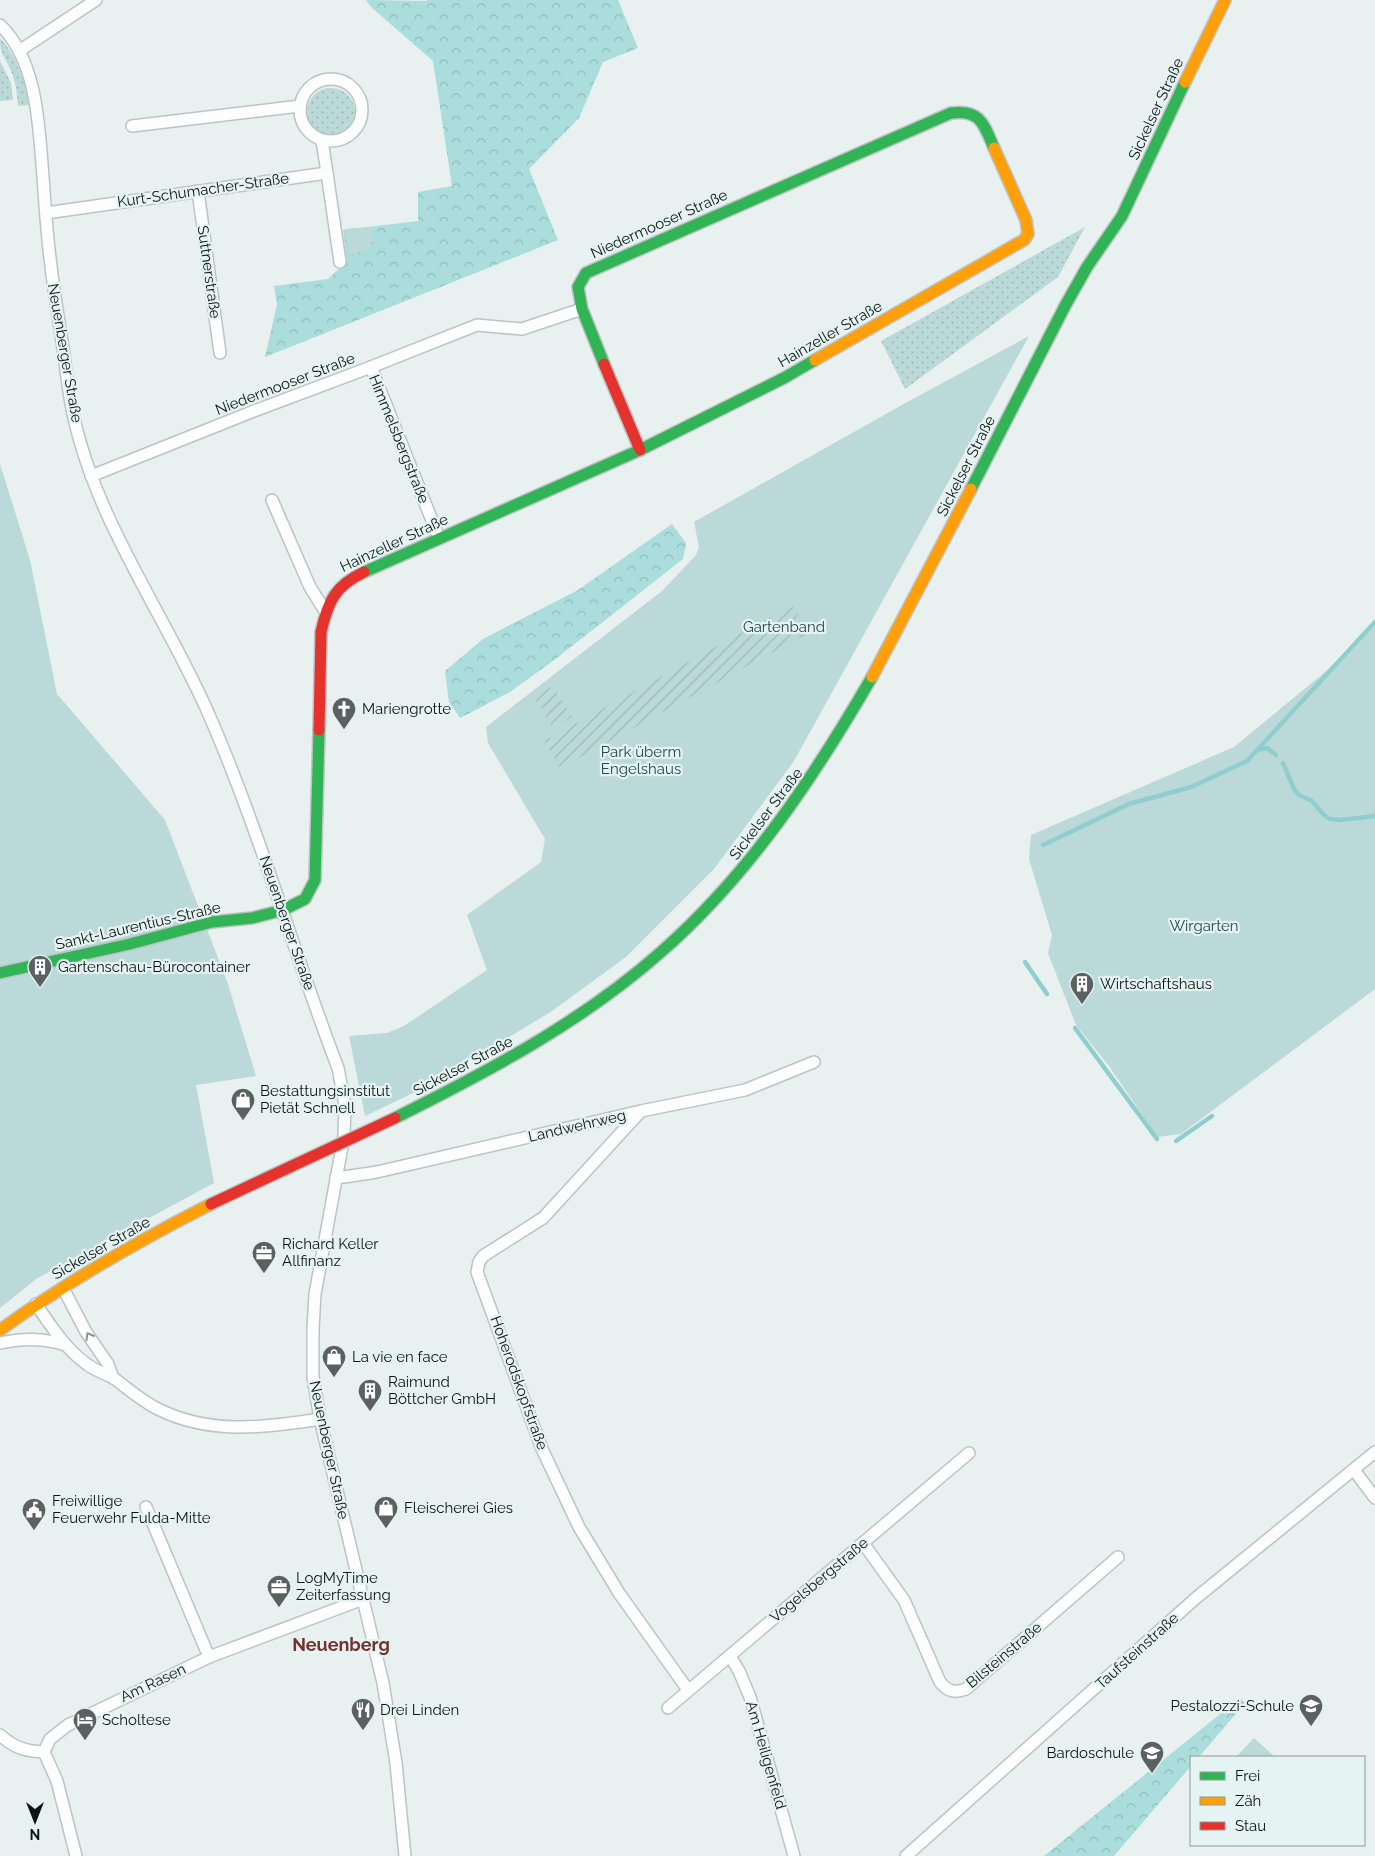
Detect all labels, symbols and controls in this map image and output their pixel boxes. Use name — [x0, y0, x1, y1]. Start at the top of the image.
street label: Sickelser Straße — [1125, 55, 1188, 163]
street label: Kurt-Schumacher-Straße — [116, 169, 290, 211]
street label: Niedermooser Straße — [588, 186, 730, 262]
street label: Suttnerstraße — [194, 224, 224, 320]
street label: Neuenberger Straße — [44, 282, 86, 424]
street label: Hainzeller Straße — [775, 297, 885, 371]
street label: Niedermooser Straße — [213, 349, 357, 419]
street label: Himmelsbergstraße — [365, 372, 433, 506]
street label: Sickelser Straße — [933, 413, 999, 519]
street label: Hainzeller Straße — [337, 510, 451, 576]
park label: Gartenband — [743, 618, 825, 636]
church icon: Mariengrotte — [331, 696, 357, 730]
place label: Mariengrotte — [362, 700, 451, 718]
park label: Park überm Engelshaus — [601, 743, 681, 778]
street label: Sickelser Straße — [726, 764, 806, 863]
street label: Neuenberger Straße — [256, 853, 319, 993]
street label: Sankt-Laurentius-Straße — [54, 898, 222, 954]
park label: Wirgarten — [1169, 917, 1239, 935]
building icon: Gartenschau-Bürocontainer — [27, 954, 53, 988]
place label: Gartenschau-Bürocontainer — [58, 958, 251, 976]
building icon: Wirtschaftshaus — [1069, 971, 1095, 1005]
place label: Wirtschaftshaus — [1100, 975, 1212, 993]
street label: Sickelser Straße — [410, 1032, 516, 1100]
place label: Bestattungsinstitut Pietät Schnell — [260, 1082, 390, 1117]
shop icon: Bestattungsinstitut Pietät Schnell — [230, 1087, 256, 1121]
street label: Landwehrweg — [526, 1106, 628, 1146]
street label: Sickelser Straße — [49, 1213, 153, 1283]
place label: Richard Keller Allfinanz — [282, 1235, 379, 1270]
office icon: Richard Keller Allfinanz — [251, 1240, 277, 1274]
street label: Hoherodskopfstraße — [486, 1314, 552, 1453]
one-way arrow — [86, 1333, 96, 1342]
shop icon: La vie en face — [321, 1344, 347, 1378]
place label: La vie en face — [352, 1348, 448, 1366]
place label: Raimund Böttcher GmbH — [388, 1373, 496, 1408]
building icon: Raimund Böttcher GmbH — [357, 1378, 383, 1412]
street label: Neuenberger Straße — [306, 1379, 353, 1521]
place label: Freiwillige Feuerwehr Fulda-Mitte — [52, 1492, 211, 1527]
shop icon: Fleischerei Gies — [373, 1495, 399, 1529]
public building icon: Freiwillige Feuerwehr Fulda-Mitte — [21, 1497, 47, 1531]
place label: Fleischerei Gies — [404, 1499, 513, 1517]
street label: Vogelsbergstraße — [766, 1534, 872, 1626]
place label: LogMyTime Zeiterfassung — [296, 1569, 391, 1604]
office icon: LogMyTime Zeiterfassung — [266, 1574, 292, 1608]
street label: Taufsteinstraße — [1092, 1609, 1182, 1693]
street label: Bilsteinstraße — [963, 1618, 1046, 1692]
district label: Neuenberg — [292, 1634, 390, 1655]
street label: Am Rasen — [117, 1660, 189, 1706]
school or university icon: Pestalozzi-Schule — [1298, 1693, 1324, 1727]
restaurant icon: Drei Linden — [350, 1697, 376, 1731]
place label: Pestalozzi-Schule — [1170, 1697, 1294, 1715]
street label: Am Heiligenfeld — [742, 1699, 790, 1811]
place label: Drei Linden — [380, 1701, 459, 1719]
hotel icon: Scholtese — [72, 1707, 98, 1741]
place label: Scholtese — [102, 1711, 171, 1729]
school or university icon: Bardoschule — [1139, 1740, 1165, 1774]
place label: Bardoschule — [1047, 1744, 1134, 1762]
legend — [1190, 1756, 1365, 1846]
text: Frei — [1235, 1767, 1260, 1785]
text: Zäh — [1235, 1792, 1261, 1810]
north arrow — [10, 1796, 60, 1846]
text: Stau — [1235, 1817, 1266, 1835]
text: N — [30, 1826, 40, 1842]

